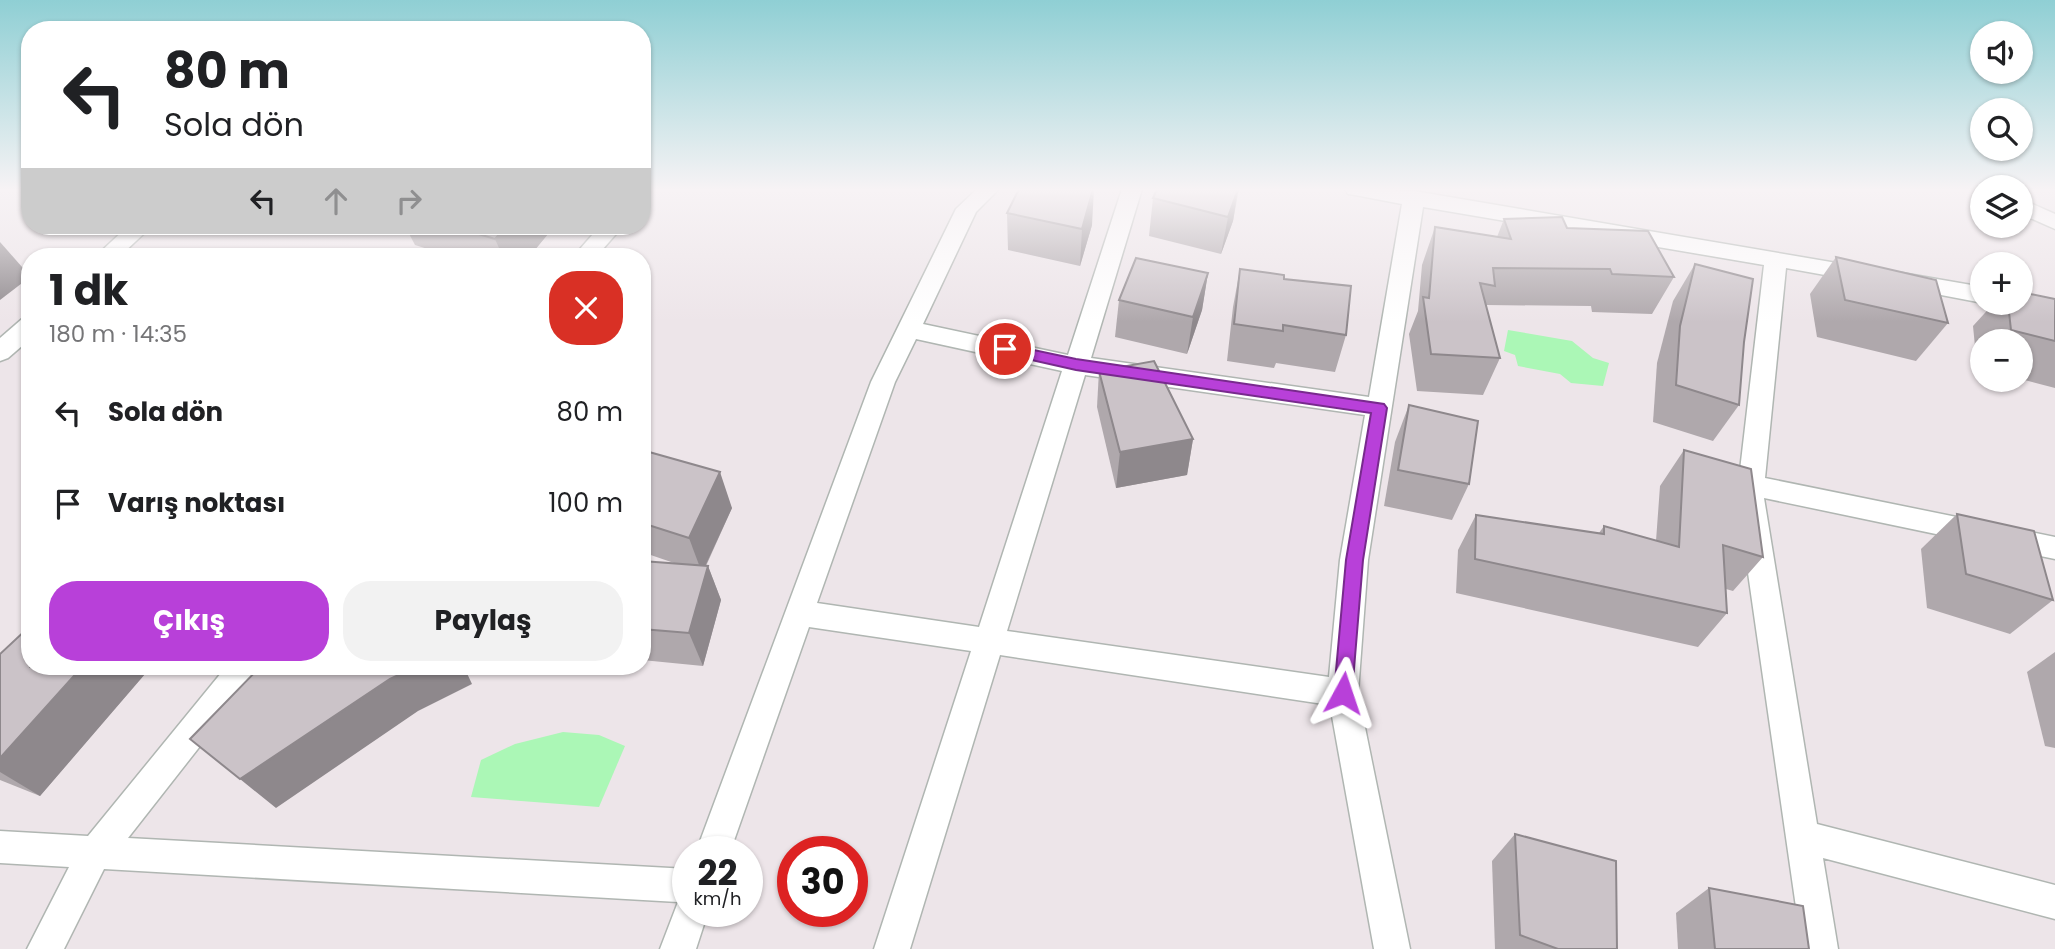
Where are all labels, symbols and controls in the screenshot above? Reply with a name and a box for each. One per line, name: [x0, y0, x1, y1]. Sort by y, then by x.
map controls: [1970, 21, 2033, 392]
button: sound: [1970, 21, 2033, 84]
text: 80 m: [164, 37, 290, 105]
icon: left: [49, 49, 140, 140]
button: search: [1970, 98, 2033, 161]
text: Sola dön: [164, 102, 304, 147]
button: layers: [1970, 175, 2033, 238]
icon: left: [244, 182, 282, 220]
icon: ahead: [317, 182, 355, 220]
icon: right: [390, 182, 428, 220]
button: +: [1970, 252, 2033, 315]
text: 1 dk: [49, 261, 128, 320]
button: close: [549, 271, 623, 345]
text: 180 m · 14:35: [49, 318, 187, 350]
pin: [975, 319, 1035, 379]
button: −: [1970, 329, 2033, 392]
icon: arrive: [986, 330, 1024, 368]
icon: left: [49, 394, 87, 432]
text: Sola dön: [108, 394, 223, 430]
text: 80 m: [557, 394, 623, 430]
icon: arrive: [49, 485, 87, 523]
text: Varış noktası: [108, 485, 285, 521]
text: 100 m: [548, 485, 623, 521]
button: Çıkış: [49, 581, 329, 661]
button: Paylaş: [343, 581, 623, 661]
position arrow: [1306, 656, 1380, 730]
speed limit sign: 30: [777, 836, 868, 927]
text: 22: [698, 848, 737, 897]
text: km/h: [694, 886, 741, 911]

